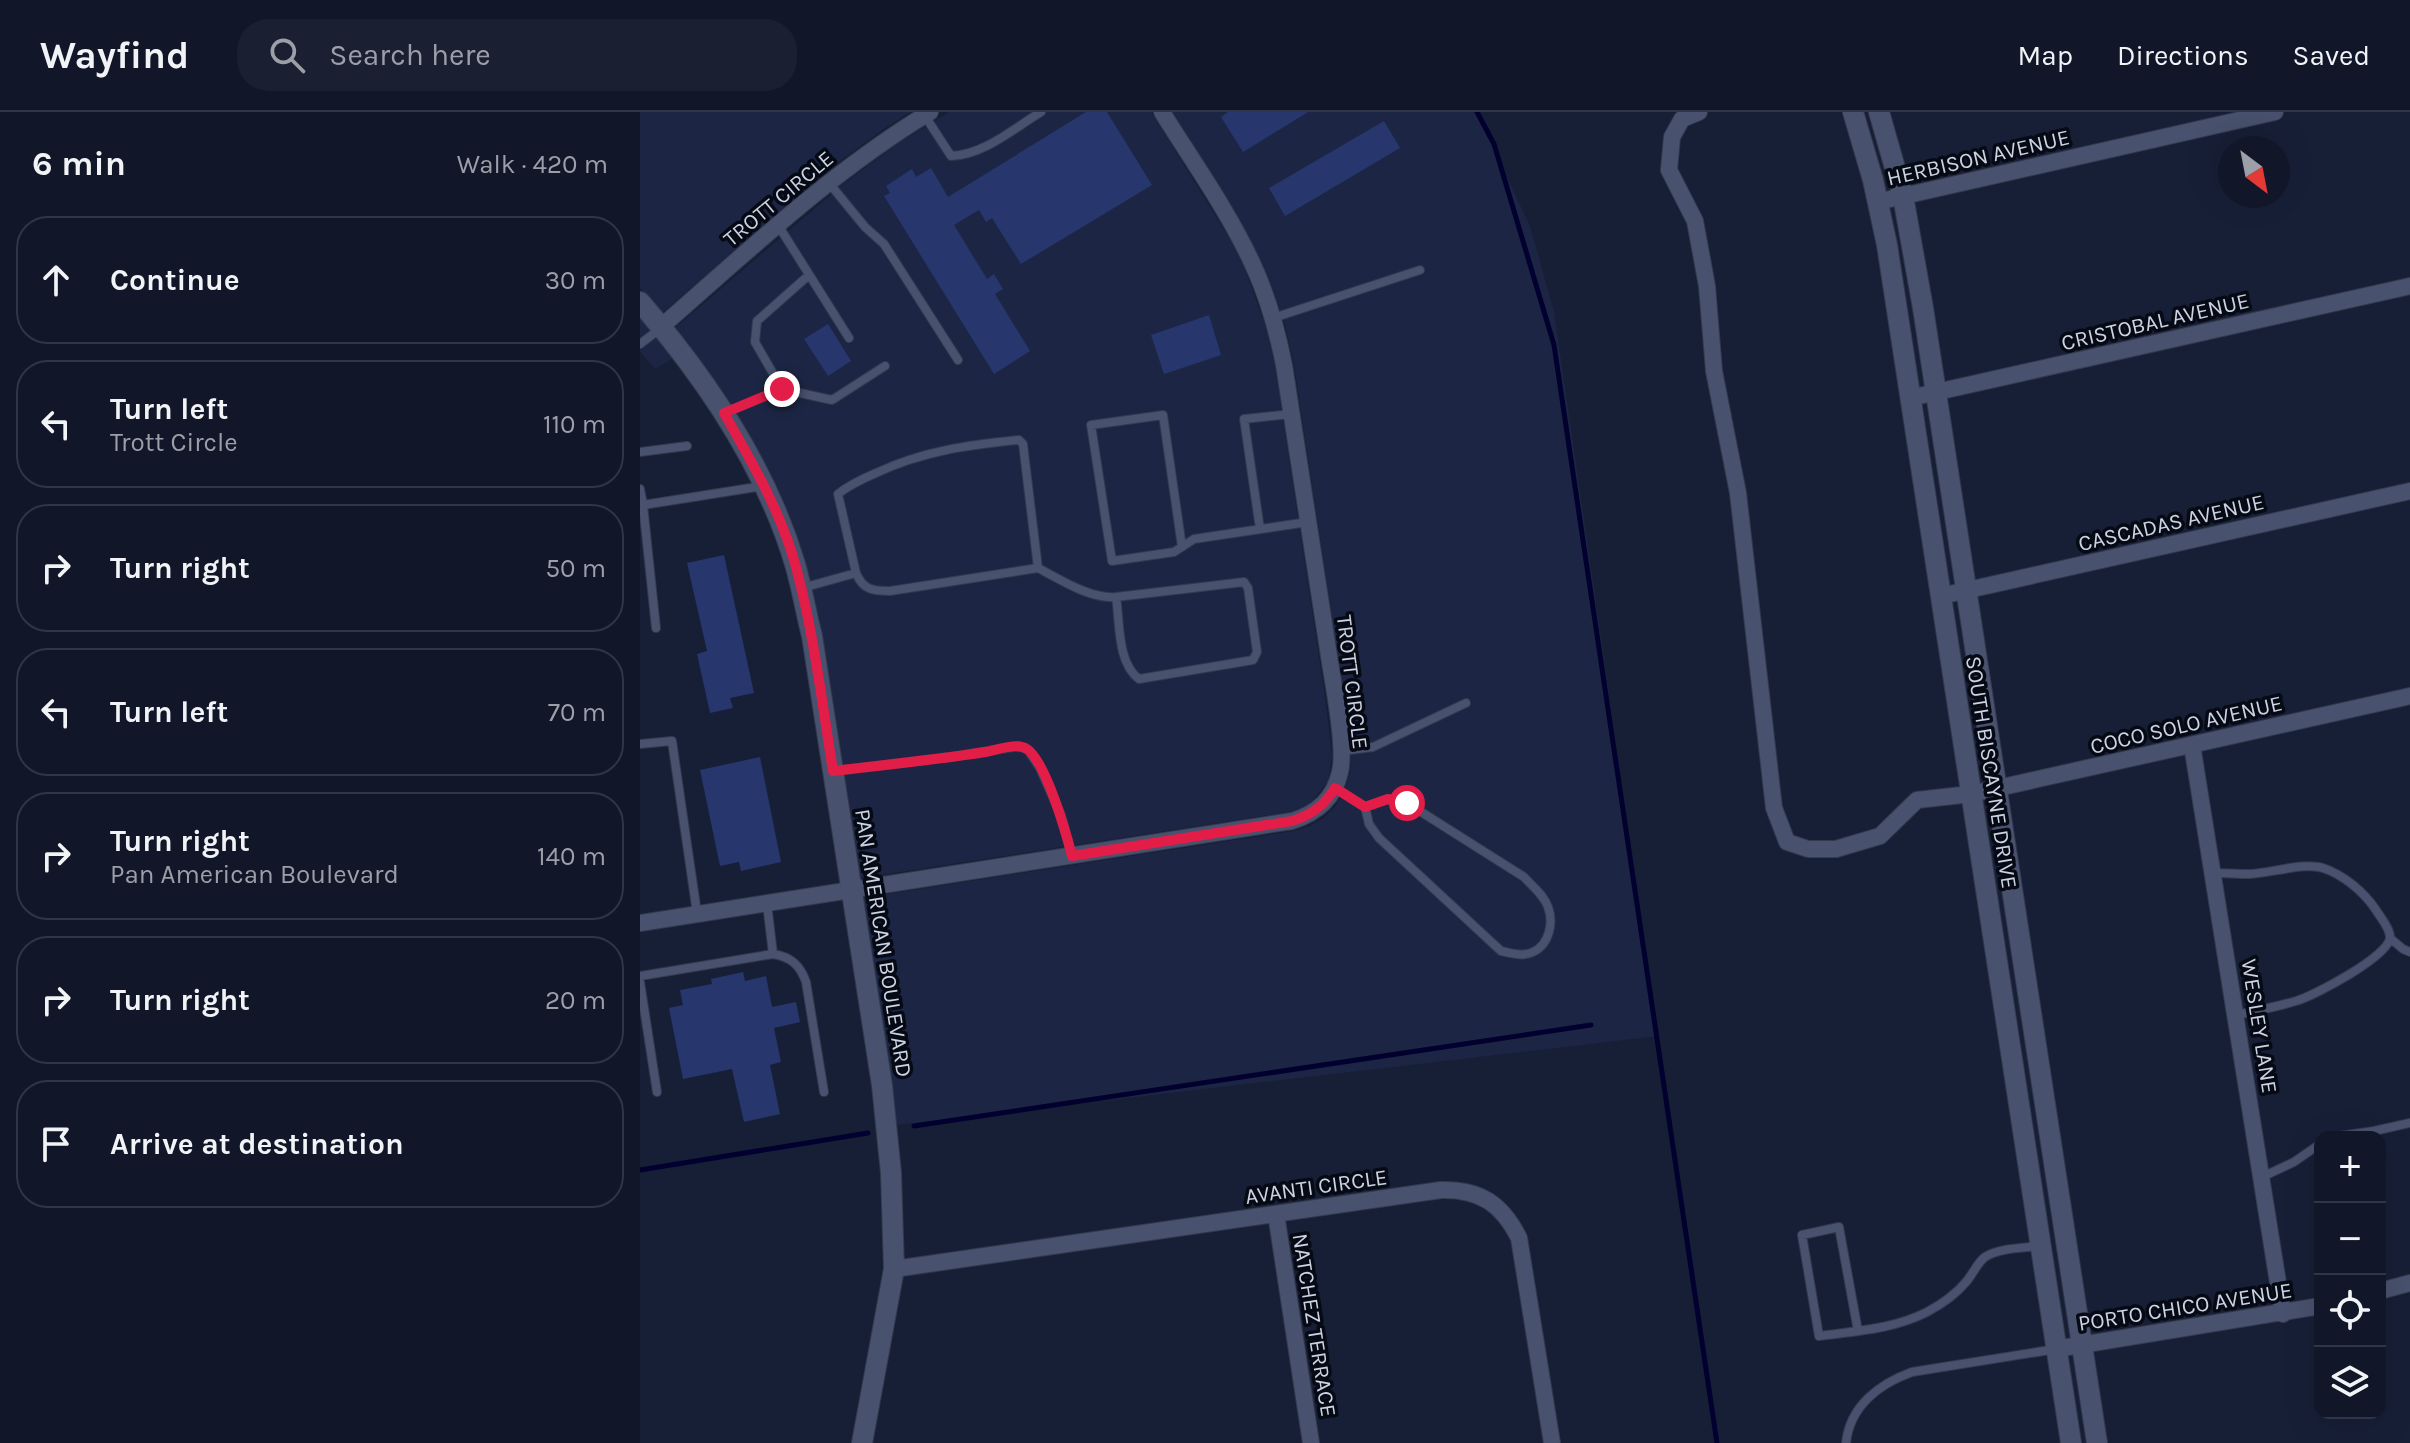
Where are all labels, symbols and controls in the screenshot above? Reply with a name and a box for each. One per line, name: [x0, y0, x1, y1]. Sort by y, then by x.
search box: [237, 19, 797, 91]
text: Wayfind: [40, 33, 189, 78]
icon: search: [265, 33, 309, 77]
text: Search here: [329, 37, 491, 73]
text: Map: [2018, 39, 2073, 72]
text: Directions: [2117, 39, 2249, 72]
text: Saved: [2293, 39, 2370, 72]
street label: HERBISON AVENUE: [1884, 124, 2072, 192]
north arrow: [2218, 136, 2290, 208]
text: 6 min: [32, 144, 126, 184]
street label: TROTT CIRCLE: [719, 145, 839, 252]
text: Walk · 420 m: [457, 149, 608, 180]
icon: ahead: [34, 258, 78, 302]
text: Continue: [110, 262, 240, 298]
text: 30 m: [545, 265, 606, 296]
street label: CRISTOBAL AVENUE: [2059, 288, 2252, 356]
route end: [764, 371, 800, 407]
text: Turn left: [110, 391, 228, 427]
icon: left: [34, 402, 78, 446]
text: 110 m: [543, 409, 606, 440]
text: Trott Circle: [110, 427, 238, 458]
street label: CASCADAS AVENUE: [2076, 489, 2267, 557]
icon: right: [34, 546, 78, 590]
text: Turn right: [110, 550, 250, 586]
text: 50 m: [545, 553, 606, 584]
street label: TROTT CIRCLE: [1331, 613, 1373, 751]
street label: SOUTH BISCAYNE DRIVE: [1960, 654, 2022, 890]
icon: left: [34, 690, 78, 734]
street label: COCO SOLO AVENUE: [2088, 690, 2285, 760]
text: Turn left: [110, 694, 228, 730]
text: 70 m: [548, 697, 606, 728]
route start: [1389, 785, 1425, 821]
street label: PAN AMERICAN BOULEVARD: [849, 807, 917, 1079]
text: Turn right: [110, 823, 250, 859]
icon: right: [34, 834, 78, 878]
text: 140 m: [537, 841, 606, 872]
text: Pan American Boulevard: [110, 859, 399, 890]
street label: WESLEY LANE: [2236, 957, 2282, 1095]
icon: right: [34, 978, 78, 1022]
text: Turn right: [110, 982, 250, 1018]
text: 20 m: [545, 985, 606, 1016]
icon: arrive: [34, 1122, 78, 1166]
text: Arrive at destination: [110, 1126, 404, 1162]
map controls: [2314, 1131, 2386, 1419]
button: +: [2314, 1131, 2386, 1203]
street label: AVANTI CIRCLE: [1244, 1164, 1389, 1210]
button: −: [2314, 1203, 2386, 1275]
street label: NATCHEZ TERRACE: [1287, 1232, 1341, 1419]
button: locate: [2314, 1275, 2386, 1347]
street label: PORTO CHICO AVENUE: [2076, 1277, 2294, 1337]
button: layers: [2314, 1347, 2386, 1419]

